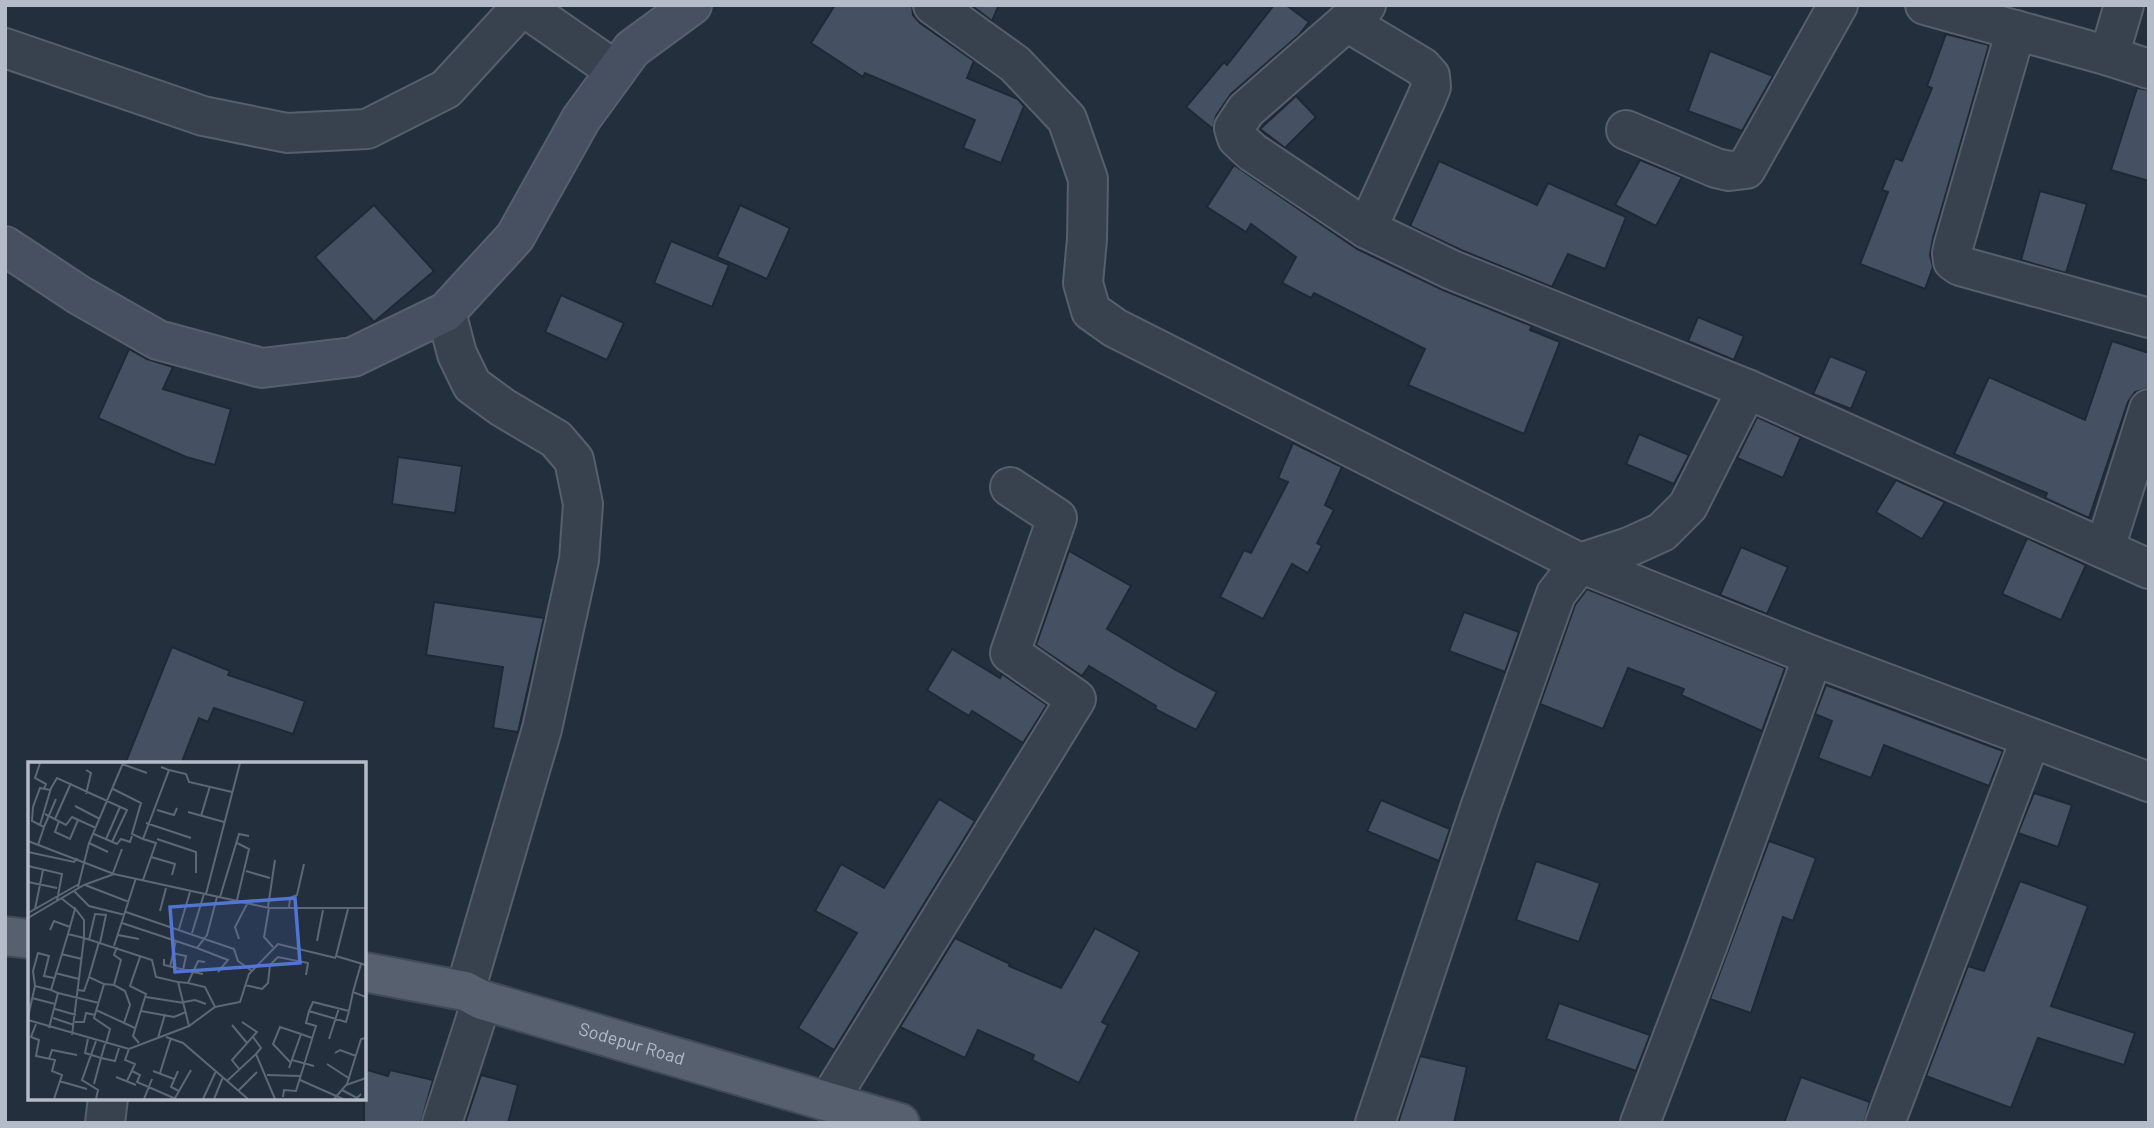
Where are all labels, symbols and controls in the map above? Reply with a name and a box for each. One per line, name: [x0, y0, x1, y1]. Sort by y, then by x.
inset map: [28, 762, 366, 1100]
street label: Sodepur Road: [576, 1017, 687, 1069]

